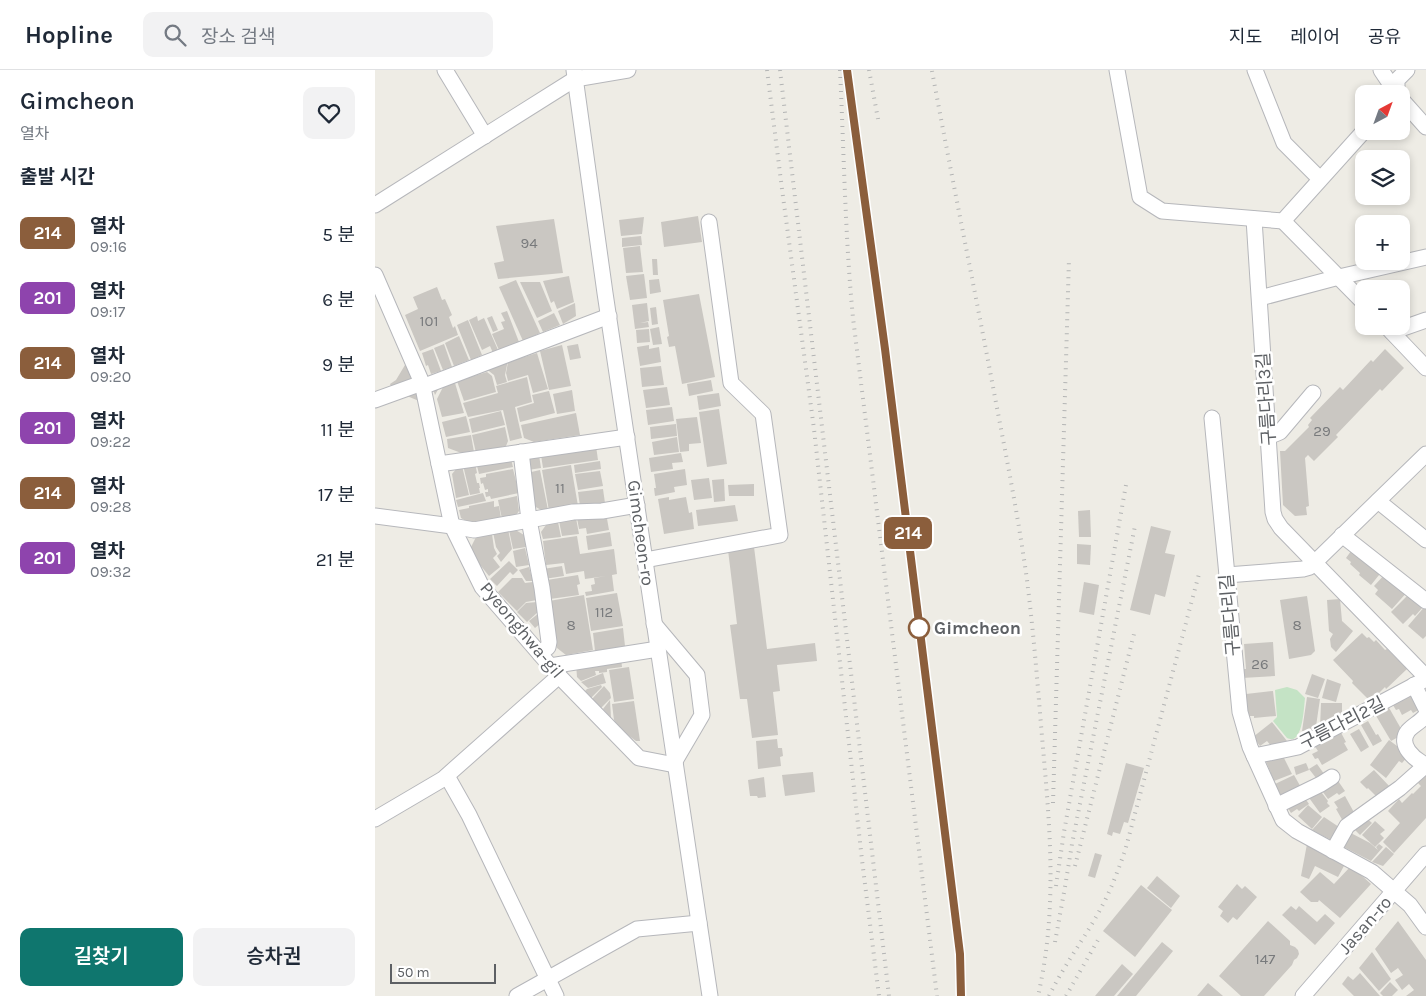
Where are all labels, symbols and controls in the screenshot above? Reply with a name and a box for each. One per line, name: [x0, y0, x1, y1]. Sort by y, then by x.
search box: [143, 12, 493, 57]
text: Hopline: [25, 21, 113, 49]
icon: search: [161, 21, 189, 49]
text: 장소 검색: [201, 26, 275, 48]
text: 지도: [1229, 26, 1262, 48]
text: 레이어: [1290, 26, 1340, 48]
text: 공유: [1368, 26, 1401, 48]
north arrow: [1355, 85, 1410, 140]
map controls: [1355, 85, 1410, 335]
text: Gimcheon: [20, 87, 135, 115]
button: heart: [303, 87, 355, 139]
text: 열차: [20, 124, 49, 143]
button: layers: [1355, 150, 1410, 205]
text: 출발 시간: [20, 166, 95, 188]
text: 열차: [90, 215, 125, 237]
button: +: [1355, 215, 1410, 270]
text: 214: [33, 222, 62, 244]
text: 5 분: [322, 224, 355, 246]
house number: 94: [520, 234, 538, 252]
text: 09:16: [90, 237, 127, 256]
text: 열차: [90, 280, 125, 302]
button: −: [1355, 280, 1410, 335]
text: 201: [33, 287, 62, 309]
text: 6 분: [322, 289, 355, 311]
text: 09:17: [90, 302, 125, 321]
house number: 101: [420, 312, 438, 330]
text: 열차: [90, 345, 125, 367]
text: 214: [33, 352, 62, 374]
street label: 구름다리3길: [1252, 352, 1280, 446]
text: 9 분: [322, 354, 355, 376]
text: 09:20: [90, 367, 131, 386]
text: 열차: [90, 410, 125, 432]
text: 201: [33, 417, 62, 439]
text: 11 분: [320, 419, 355, 441]
house number: 29: [1313, 422, 1331, 440]
text: 09:22: [90, 432, 131, 451]
text: 열차: [90, 475, 125, 497]
house number: 11: [555, 479, 565, 497]
street label: Gimcheon-ro: [623, 479, 659, 587]
text: 214: [33, 482, 62, 504]
text: 17 분: [318, 484, 355, 506]
text: 09:28: [90, 497, 132, 516]
line badge: 214: [879, 517, 937, 549]
text: 214: [894, 522, 922, 544]
text: 열차: [90, 540, 125, 562]
text: 201: [33, 547, 62, 569]
text: 21 분: [316, 549, 355, 571]
text: 09:32: [90, 562, 131, 581]
street label: 구름다리길: [1215, 573, 1245, 657]
street label: Pyeonghwa-gil: [475, 577, 569, 683]
house number: 112: [595, 603, 613, 621]
house number: 8: [566, 616, 576, 634]
house number: 8: [1292, 616, 1302, 634]
marker: Gimcheon: [908, 617, 930, 639]
place label: Gimcheon: [934, 617, 1021, 639]
house number: 26: [1251, 655, 1269, 673]
street label: 구름다리2길: [1295, 692, 1389, 754]
street label: Jasan-ro: [1334, 891, 1396, 959]
button: 길찾기: [20, 928, 183, 986]
button: 승차권: [193, 928, 355, 986]
house number: 147: [1255, 950, 1275, 968]
scale bar: [390, 961, 496, 984]
text: 50 m: [397, 964, 430, 981]

